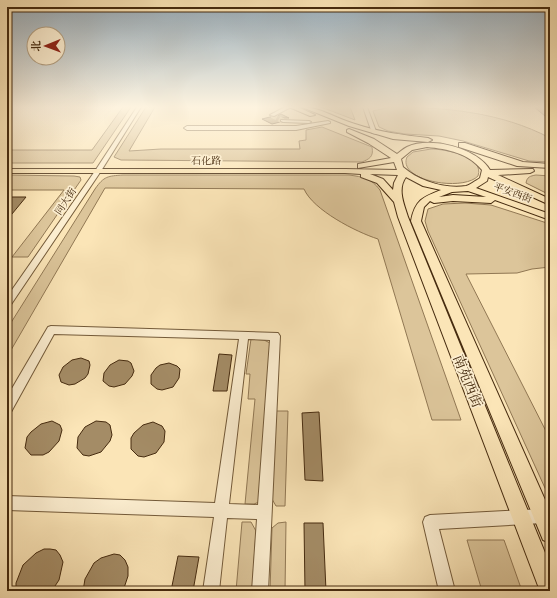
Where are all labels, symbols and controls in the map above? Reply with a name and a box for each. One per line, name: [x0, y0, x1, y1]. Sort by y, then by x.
north arrow: [26, 26, 66, 66]
text: 北: [30, 41, 45, 52]
street label: 石化路: [191, 154, 221, 168]
street label: 平安西街: [491, 180, 534, 206]
street label: 同大街: [52, 185, 80, 218]
street label: 南苑西街: [447, 352, 486, 411]

